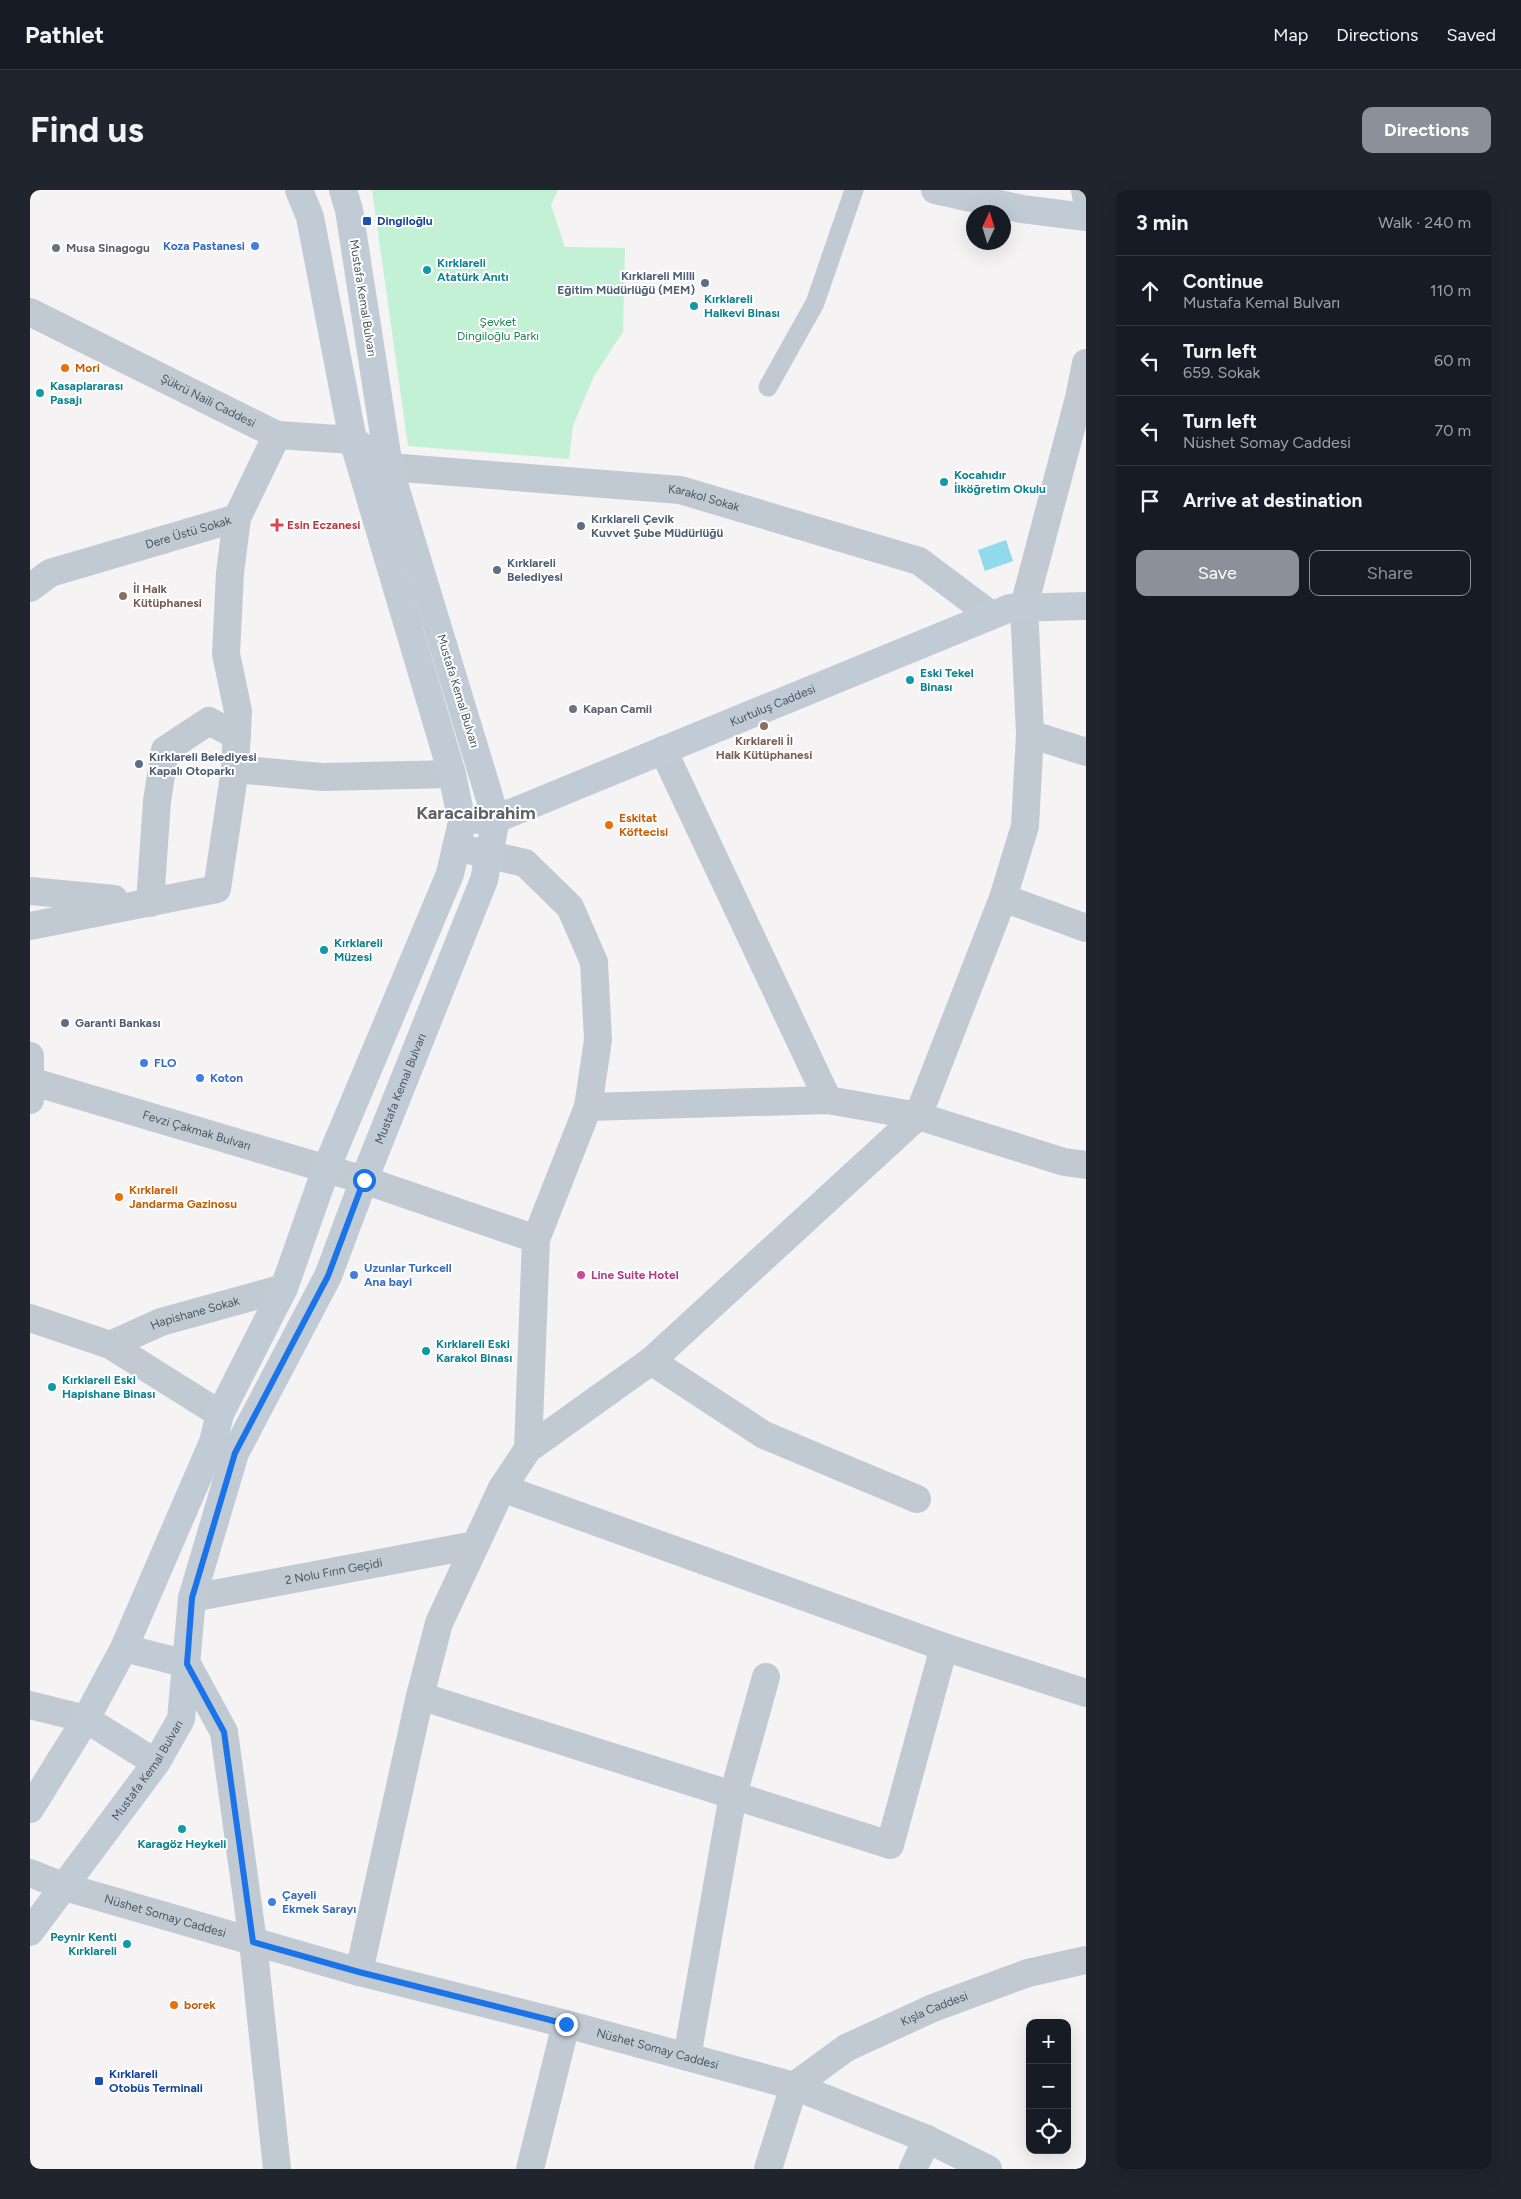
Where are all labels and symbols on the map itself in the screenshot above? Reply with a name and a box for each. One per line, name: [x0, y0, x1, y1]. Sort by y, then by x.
north arrow: [966, 205, 1011, 250]
place label: Dingiloğlu: [377, 214, 433, 228]
marker: Dingiloğlu: [361, 215, 373, 227]
place label: Koza Pastanesi: [163, 239, 245, 253]
street label: Mustafa Kemal Bulvarı: [347, 239, 379, 357]
marker: Koza Pastanesi: [249, 240, 261, 252]
place label: Musa Sinagogu: [66, 241, 150, 255]
marker: Musa Sinagogu: [50, 242, 62, 254]
place label: Kırklareli Atatürk Anıtı: [437, 256, 509, 284]
marker: Kırklareli Atatürk Anıtı: [421, 264, 433, 276]
place label: Kırklareli Milli Eğitim Müdürlüğü (MEM): [557, 269, 695, 297]
marker: Kırklareli Milli Eğitim Müdürlüğü (MEM): [699, 277, 711, 289]
place label: Kırklareli Halkevi Binası: [704, 292, 780, 320]
marker: Kırklareli Halkevi Binası: [688, 300, 700, 312]
park label: Şevket Dingiloğlu Parkı: [457, 315, 539, 343]
place label: Mori: [75, 361, 100, 375]
marker: Mori: [59, 362, 71, 374]
street label: Şükrü Naili Caddesi: [158, 371, 258, 430]
place label: Kasaplararası Pasajı: [50, 379, 123, 407]
marker: Kasaplararası Pasajı: [34, 387, 46, 399]
place label: Kocahıdır İlköğretim Okulu: [954, 468, 1046, 496]
marker: Kocahıdır İlköğretim Okulu: [938, 476, 950, 488]
street label: Karakol Sokak: [668, 482, 742, 514]
place label: Kırklareli Çevik Kuvvet Şube Müdürlüğü: [591, 512, 724, 540]
street label: Dere Üstü Sokak: [144, 513, 233, 552]
place label: Esin Eczanesi: [287, 518, 360, 532]
marker: Esin Eczanesi: [271, 519, 283, 531]
marker: Kırklareli Çevik Kuvvet Şube Müdürlüğü: [575, 520, 587, 532]
place label: Kırklareli Belediyesi: [507, 556, 563, 584]
marker: Kırklareli Belediyesi: [491, 564, 503, 576]
place label: İl Halk Kütüphanesi: [133, 582, 202, 610]
marker: İl Halk Kütüphanesi: [117, 590, 129, 602]
street label: Mustafa Kemal Bulvarı: [434, 633, 482, 749]
place label: Eski Tekel Binası: [920, 666, 974, 694]
marker: Eski Tekel Binası: [904, 674, 916, 686]
street label: Kurtuluş Caddesi: [728, 682, 817, 729]
place label: Kapan Camii: [583, 702, 652, 716]
marker: Kapan Camii: [567, 703, 579, 715]
marker: Kırklareli İl Halk Kütüphanesi: [758, 720, 770, 732]
place label: Kırklareli İl Halk Kütüphanesi: [716, 734, 812, 762]
place label: Kırklareli Belediyesi Kapalı Otoparkı: [149, 750, 257, 778]
marker: Kırklareli Belediyesi Kapalı Otoparkı: [133, 758, 145, 770]
district label: Karacaibrahim: [416, 802, 536, 824]
place label: Eskitat Köftecisi: [619, 811, 668, 839]
marker: Eskitat Köftecisi: [603, 819, 615, 831]
place label: Kırklareli Müzesi: [334, 936, 383, 964]
marker: Kırklareli Müzesi: [318, 944, 330, 956]
place label: Garanti Bankası: [75, 1016, 161, 1030]
marker: Garanti Bankası: [59, 1017, 71, 1029]
street label: Mustafa Kemal Bulvarı: [372, 1031, 429, 1146]
place label: FLO: [154, 1056, 177, 1070]
marker: FLO: [138, 1057, 150, 1069]
place label: Koton: [210, 1071, 243, 1085]
marker: Koton: [194, 1072, 206, 1084]
street label: Fevzi Çakmak Bulvarı: [141, 1108, 253, 1153]
route start: [353, 1169, 376, 1192]
place label: Kırklareli Jandarma Gazinosu: [129, 1183, 237, 1211]
marker: Kırklareli Jandarma Gazinosu: [113, 1191, 125, 1203]
place label: Uzunlar Turkcell Ana bayi: [364, 1261, 452, 1289]
place label: Line Suite Hotel: [591, 1268, 679, 1282]
marker: Uzunlar Turkcell Ana bayi: [348, 1269, 360, 1281]
marker: Line Suite Hotel: [575, 1269, 587, 1281]
street label: Hapishane Sokak: [148, 1294, 241, 1333]
place label: Kırklareli Eski Karakol Binası: [436, 1337, 512, 1365]
marker: Kırklareli Eski Karakol Binası: [420, 1345, 432, 1357]
place label: Kırklareli Eski Hapishane Binası: [62, 1373, 155, 1401]
marker: Kırklareli Eski Hapishane Binası: [46, 1381, 58, 1393]
street label: 2 Nolu Fırın Geçidi: [284, 1556, 383, 1587]
street label: Mustafa Kemal Bulvarı: [109, 1718, 186, 1823]
marker: Karagöz Heykeli: [176, 1823, 188, 1835]
place label: Karagöz Heykeli: [138, 1837, 226, 1851]
place label: Çayeli Ekmek Sarayı: [282, 1888, 356, 1916]
street label: Nüshet Somay Caddesi: [103, 1892, 228, 1940]
marker: Çayeli Ekmek Sarayı: [266, 1896, 278, 1908]
place label: Peynir Kenti Kırklareli: [50, 1930, 117, 1958]
marker: Peynir Kenti Kırklareli: [121, 1938, 133, 1950]
street label: Kışla Caddesi: [898, 1989, 970, 2029]
place label: borek: [184, 1998, 216, 2012]
marker: borek: [168, 1999, 180, 2011]
route end: [555, 2013, 578, 2036]
street label: Nüshet Somay Caddesi: [595, 2026, 720, 2072]
place label: Kırklareli Otobüs Terminali: [109, 2067, 203, 2095]
marker: Kırklareli Otobüs Terminali: [93, 2075, 105, 2087]

